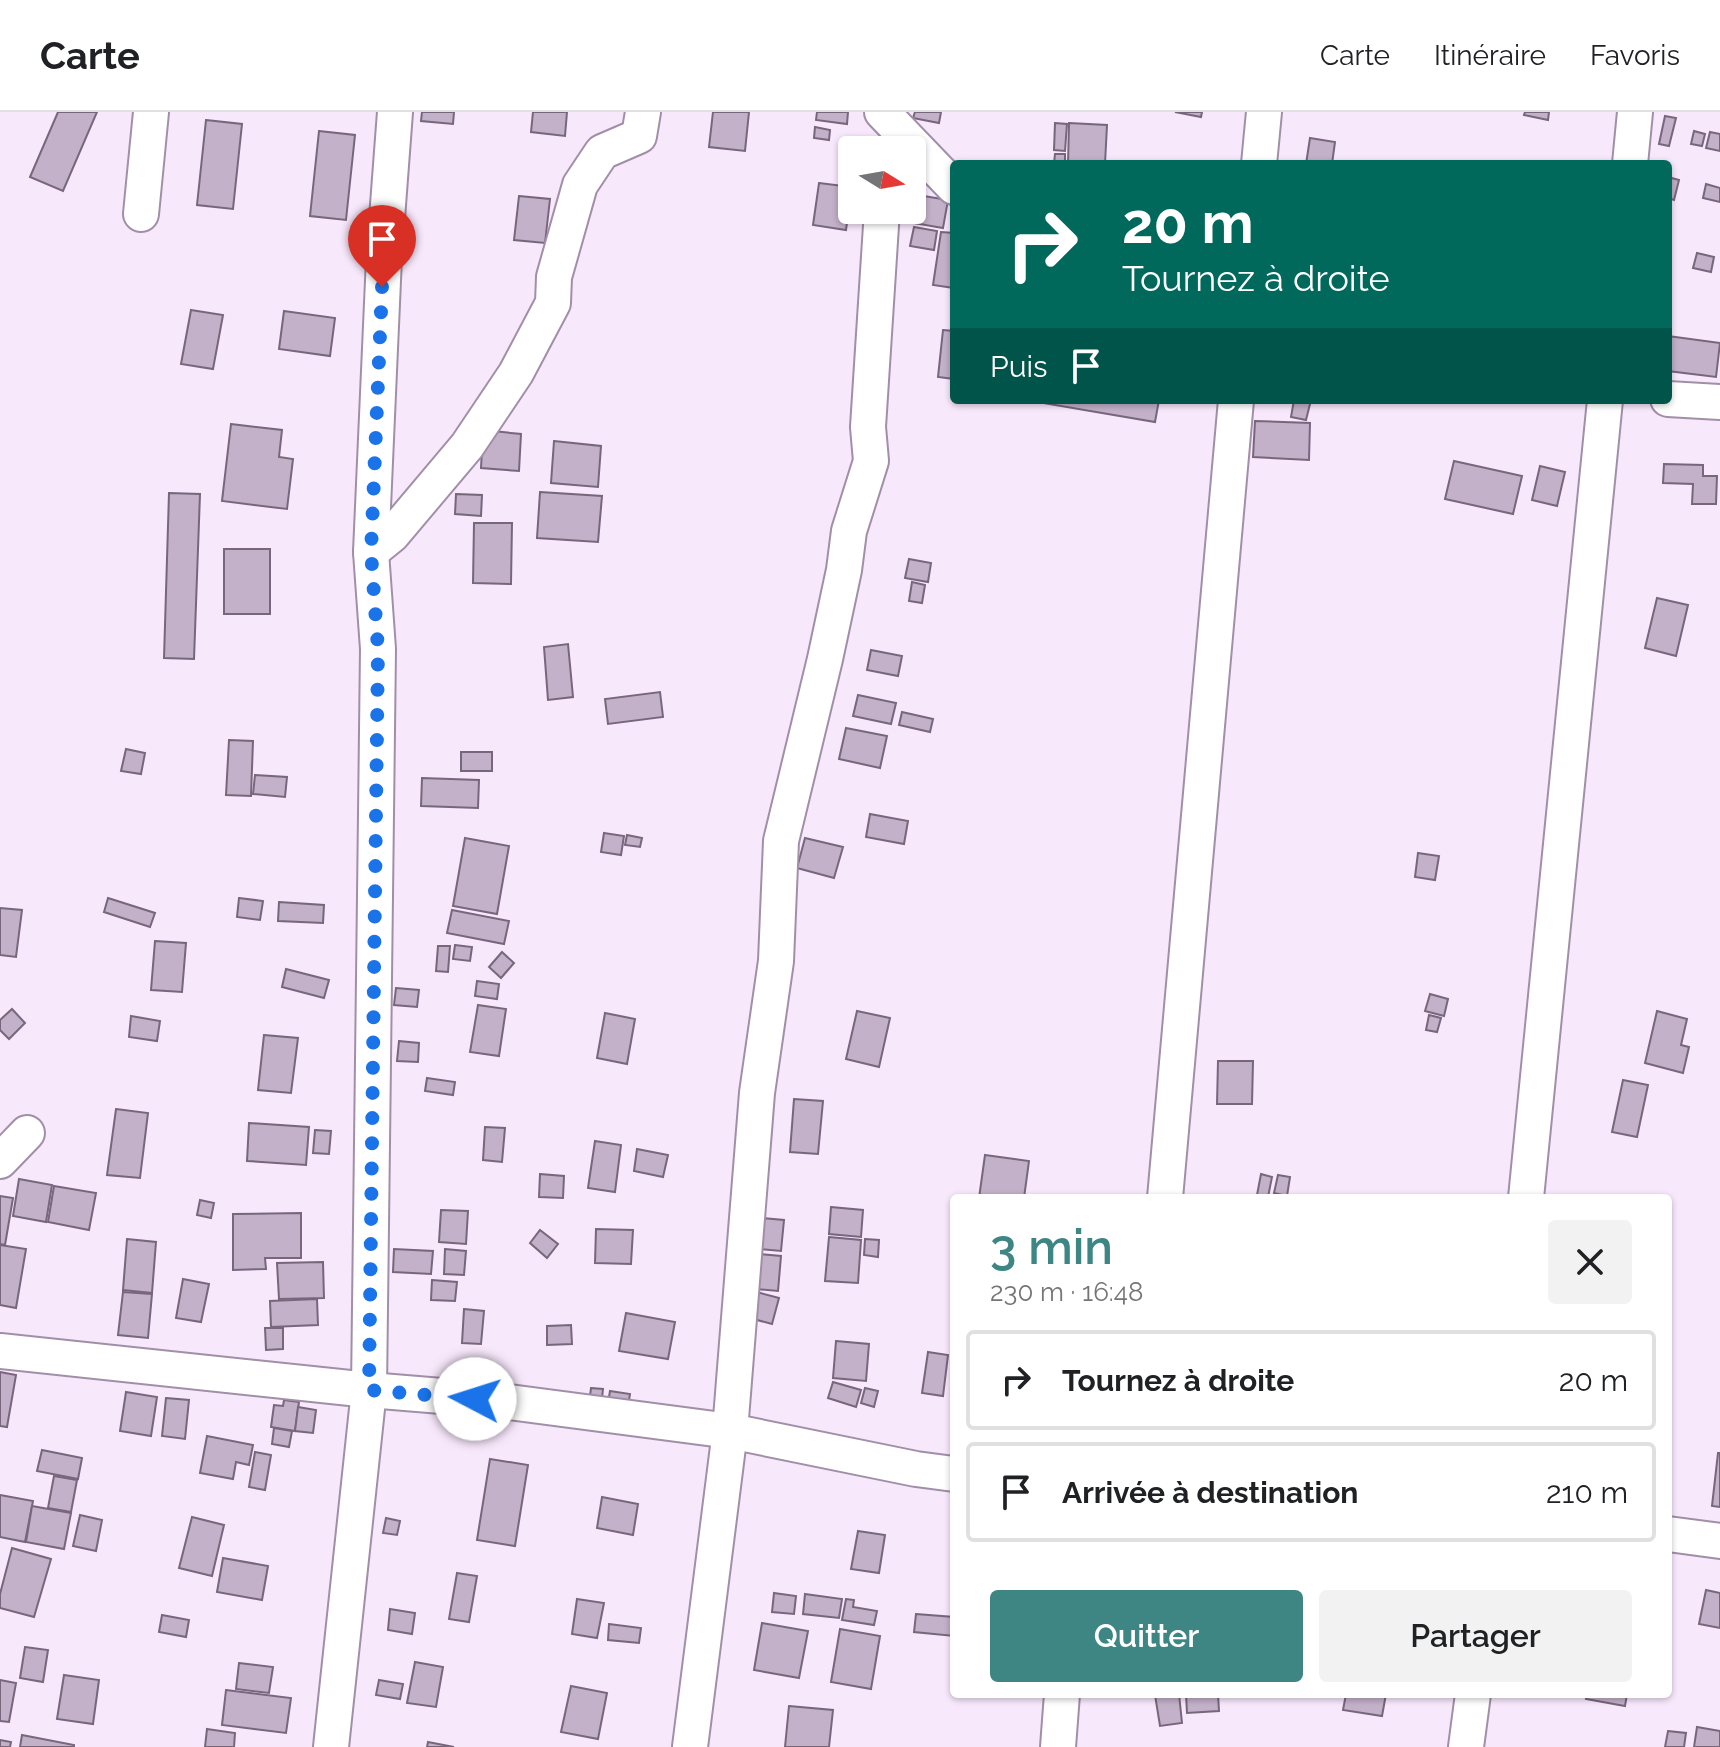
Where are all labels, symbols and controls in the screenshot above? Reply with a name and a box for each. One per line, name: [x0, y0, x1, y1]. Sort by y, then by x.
text: Carte: [40, 33, 140, 78]
text: Carte: [1320, 39, 1390, 72]
text: Itinéraire: [1434, 39, 1546, 72]
text: Favoris: [1590, 39, 1680, 72]
north arrow: [838, 136, 926, 224]
map controls: [838, 136, 926, 224]
text: 20 m: [1122, 190, 1254, 256]
icon: right: [990, 192, 1094, 296]
pin: [348, 205, 416, 287]
icon: arrive: [360, 217, 404, 261]
text: Tournez à droite: [1122, 257, 1390, 299]
icon: arrive: [1064, 344, 1108, 388]
text: Puis: [990, 349, 1048, 384]
text: 3 min: [990, 1219, 1113, 1275]
button: close: [1548, 1220, 1632, 1304]
text: 230 m · 16:48: [990, 1277, 1143, 1307]
position arrow: [433, 1357, 517, 1441]
icon: right: [994, 1358, 1038, 1402]
text: Tournez à droite: [1062, 1363, 1294, 1398]
text: 20 m: [1559, 1363, 1628, 1398]
icon: arrive: [994, 1470, 1038, 1514]
text: Arrivée à destination: [1062, 1475, 1358, 1510]
text: 210 m: [1546, 1475, 1628, 1510]
button: Quitter: [990, 1590, 1303, 1682]
button: Partager: [1319, 1590, 1632, 1682]

